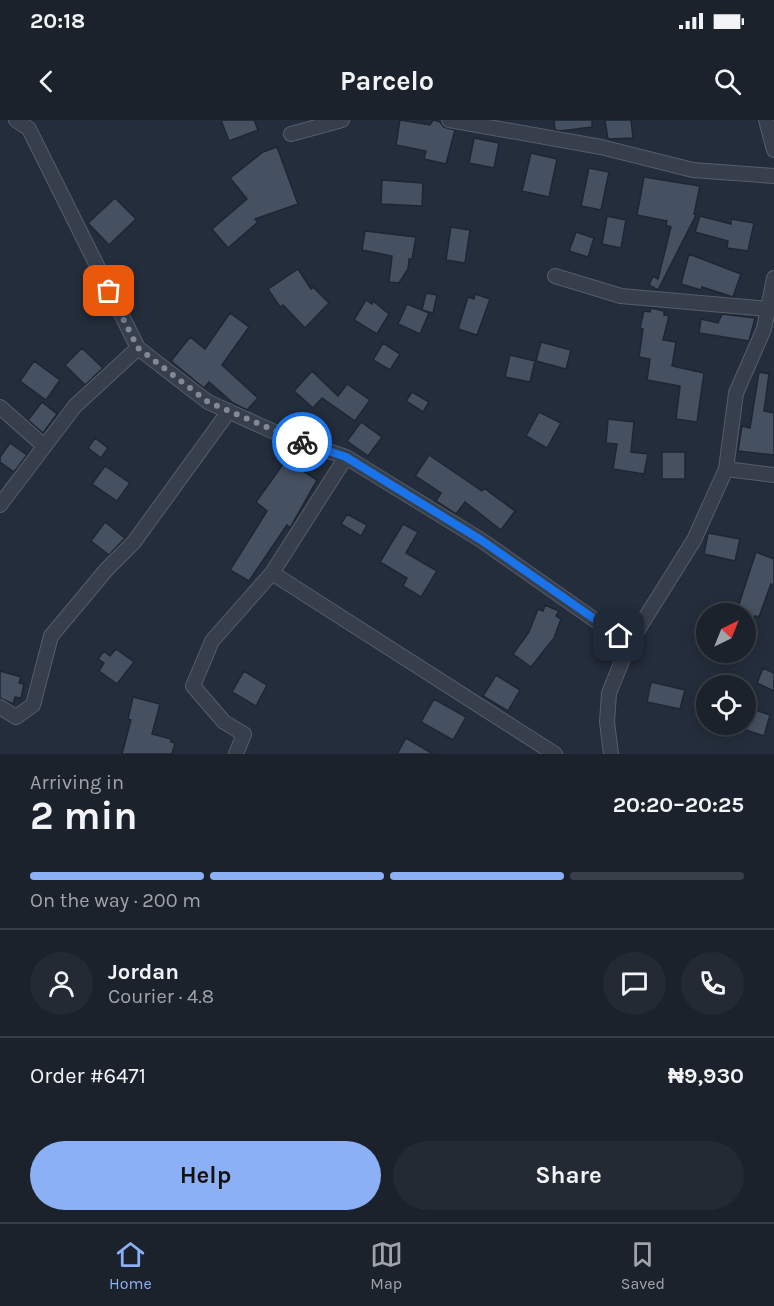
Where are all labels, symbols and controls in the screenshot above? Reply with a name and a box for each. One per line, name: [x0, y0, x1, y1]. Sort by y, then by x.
text: 20:18: [30, 8, 85, 34]
icon: back: [30, 65, 63, 98]
text: Parcelo: [340, 65, 434, 97]
icon: search: [711, 65, 744, 98]
pin: [83, 265, 134, 316]
icon: bag: [92, 274, 125, 307]
courier: [272, 412, 332, 472]
icon: bike: [286, 426, 319, 459]
north arrow: [696, 603, 756, 663]
map controls: [696, 603, 756, 735]
pin: [593, 610, 644, 661]
icon: home: [602, 619, 635, 652]
button: locate: [696, 675, 756, 735]
text: Arriving in: [30, 771, 124, 794]
text: 20:20–20:25: [613, 792, 744, 818]
text: 2 min: [30, 793, 138, 839]
text: On the way · 200 m: [30, 889, 201, 912]
button: person: [30, 952, 93, 1015]
button: chat: [603, 952, 666, 1015]
button: phone: [681, 952, 744, 1015]
text: Jordan: [108, 959, 179, 985]
text: Courier · 4.8: [108, 985, 214, 1008]
text: Order #6471: [30, 1063, 146, 1089]
text: ₦9,930: [668, 1063, 744, 1089]
button: Help: [30, 1141, 381, 1210]
button: Share: [393, 1141, 744, 1210]
tab: Home: [109, 1238, 152, 1293]
tab: Map: [370, 1238, 403, 1293]
tab: Saved: [621, 1238, 665, 1293]

